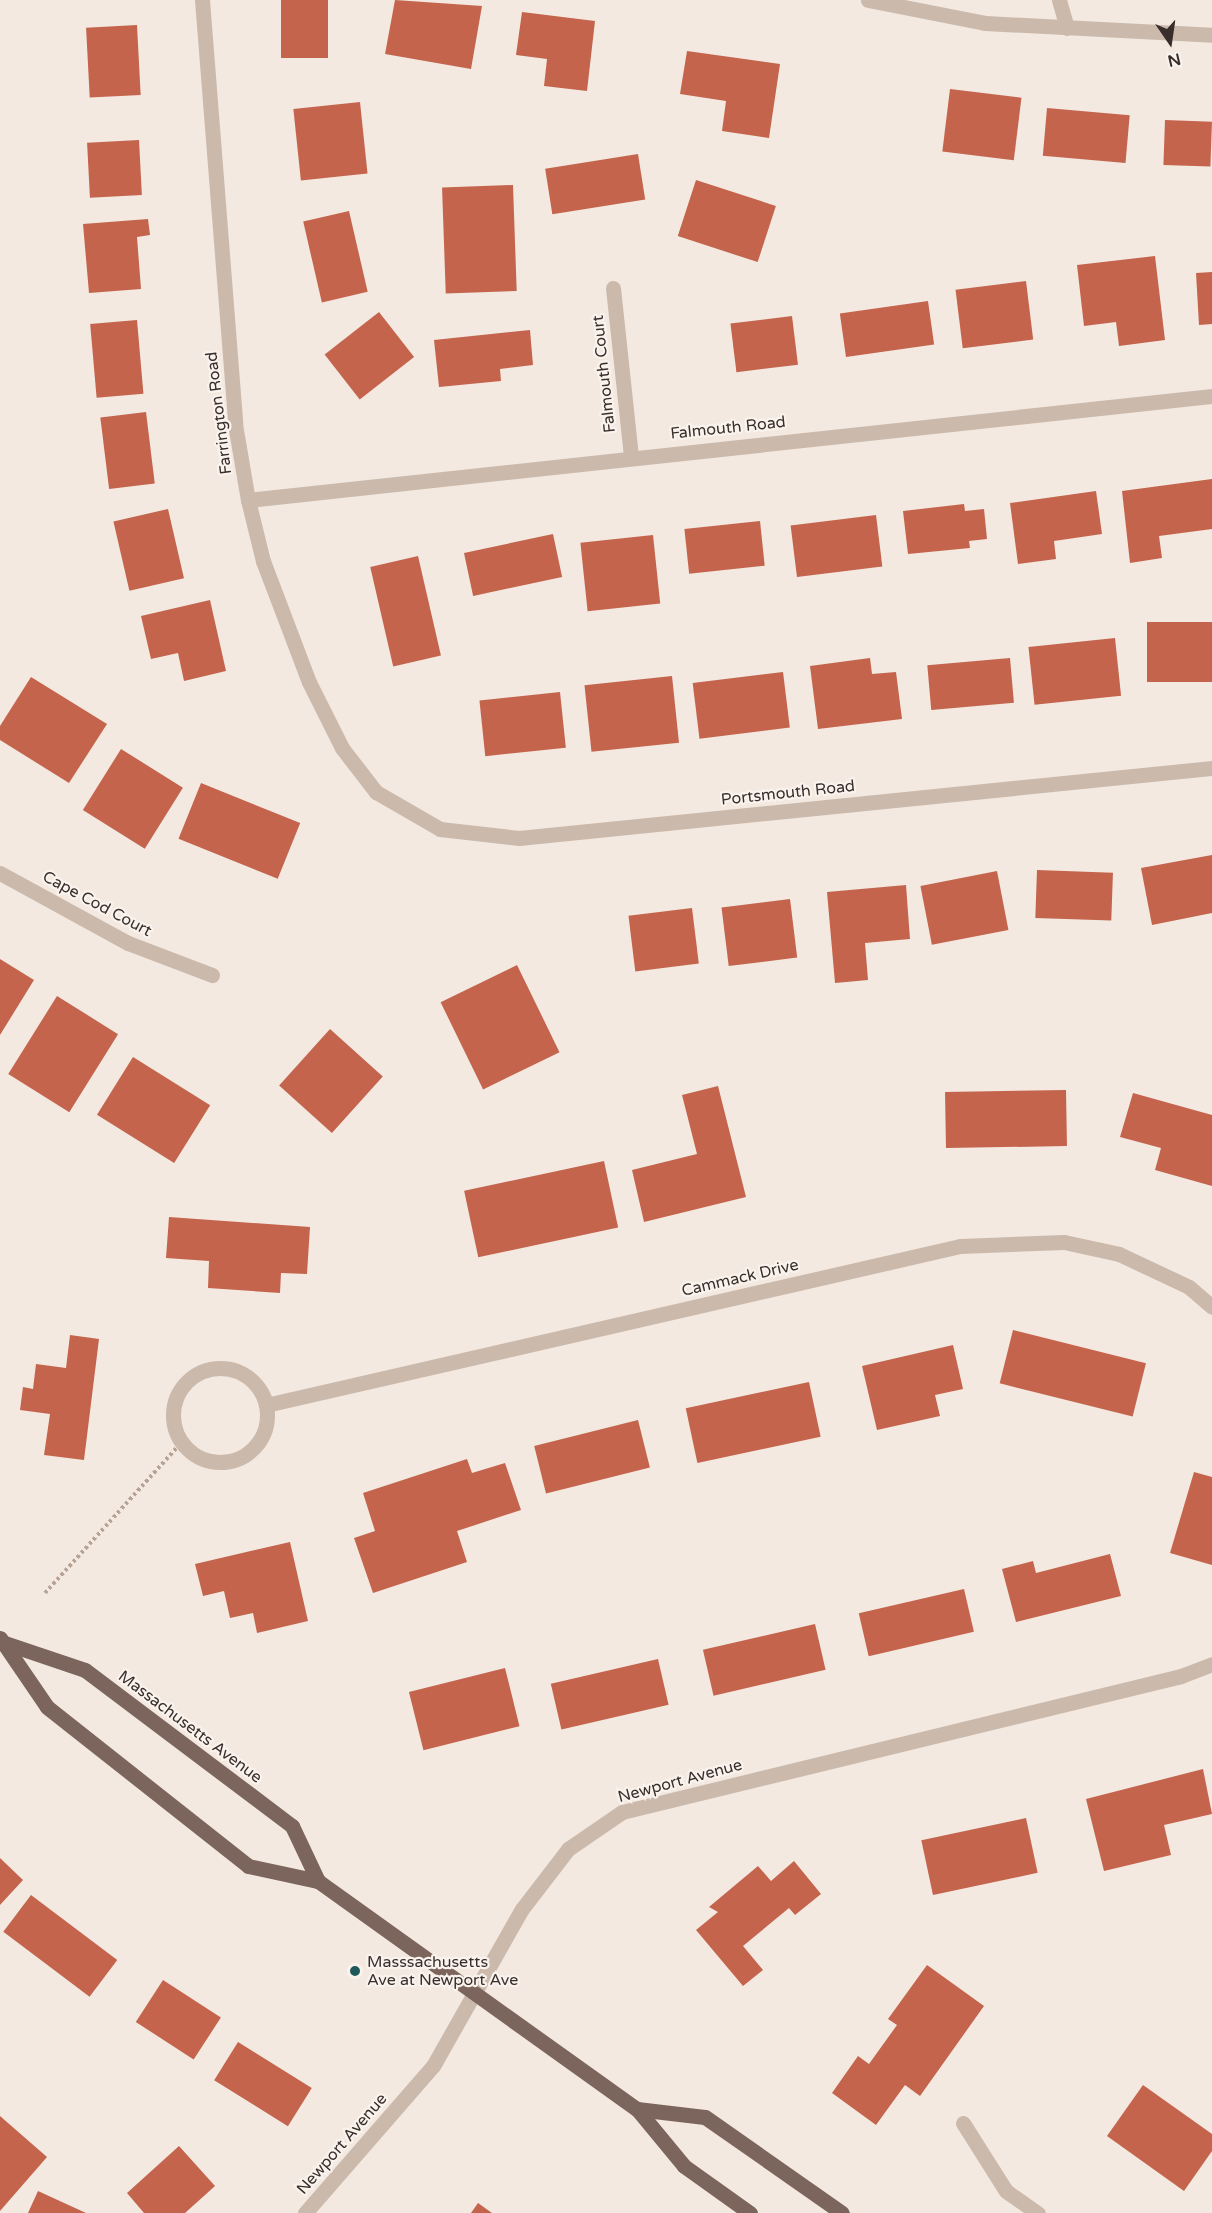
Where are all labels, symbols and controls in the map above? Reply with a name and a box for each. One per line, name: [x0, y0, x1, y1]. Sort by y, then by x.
north arrow: [1140, 12, 1200, 72]
text: N: [1166, 48, 1183, 71]
street label: Falmouth Court: [588, 314, 620, 434]
street label: Farrington Road: [202, 351, 236, 475]
street label: Falmouth Road: [669, 412, 787, 444]
street label: Portsmouth Road: [720, 776, 856, 810]
street label: Cape Cod Court: [39, 867, 155, 941]
street label: Cammack Drive: [680, 1255, 800, 1301]
street label: Massachusetts Avenue: [114, 1667, 266, 1787]
street label: Newport Avenue: [616, 1755, 744, 1807]
place label: Masssachusetts Ave at Newport Ave: [367, 1952, 518, 1990]
marker: Masssachusetts Ave at Newport Ave: [348, 1964, 362, 1978]
street label: Newport Avenue: [293, 2089, 391, 2199]

